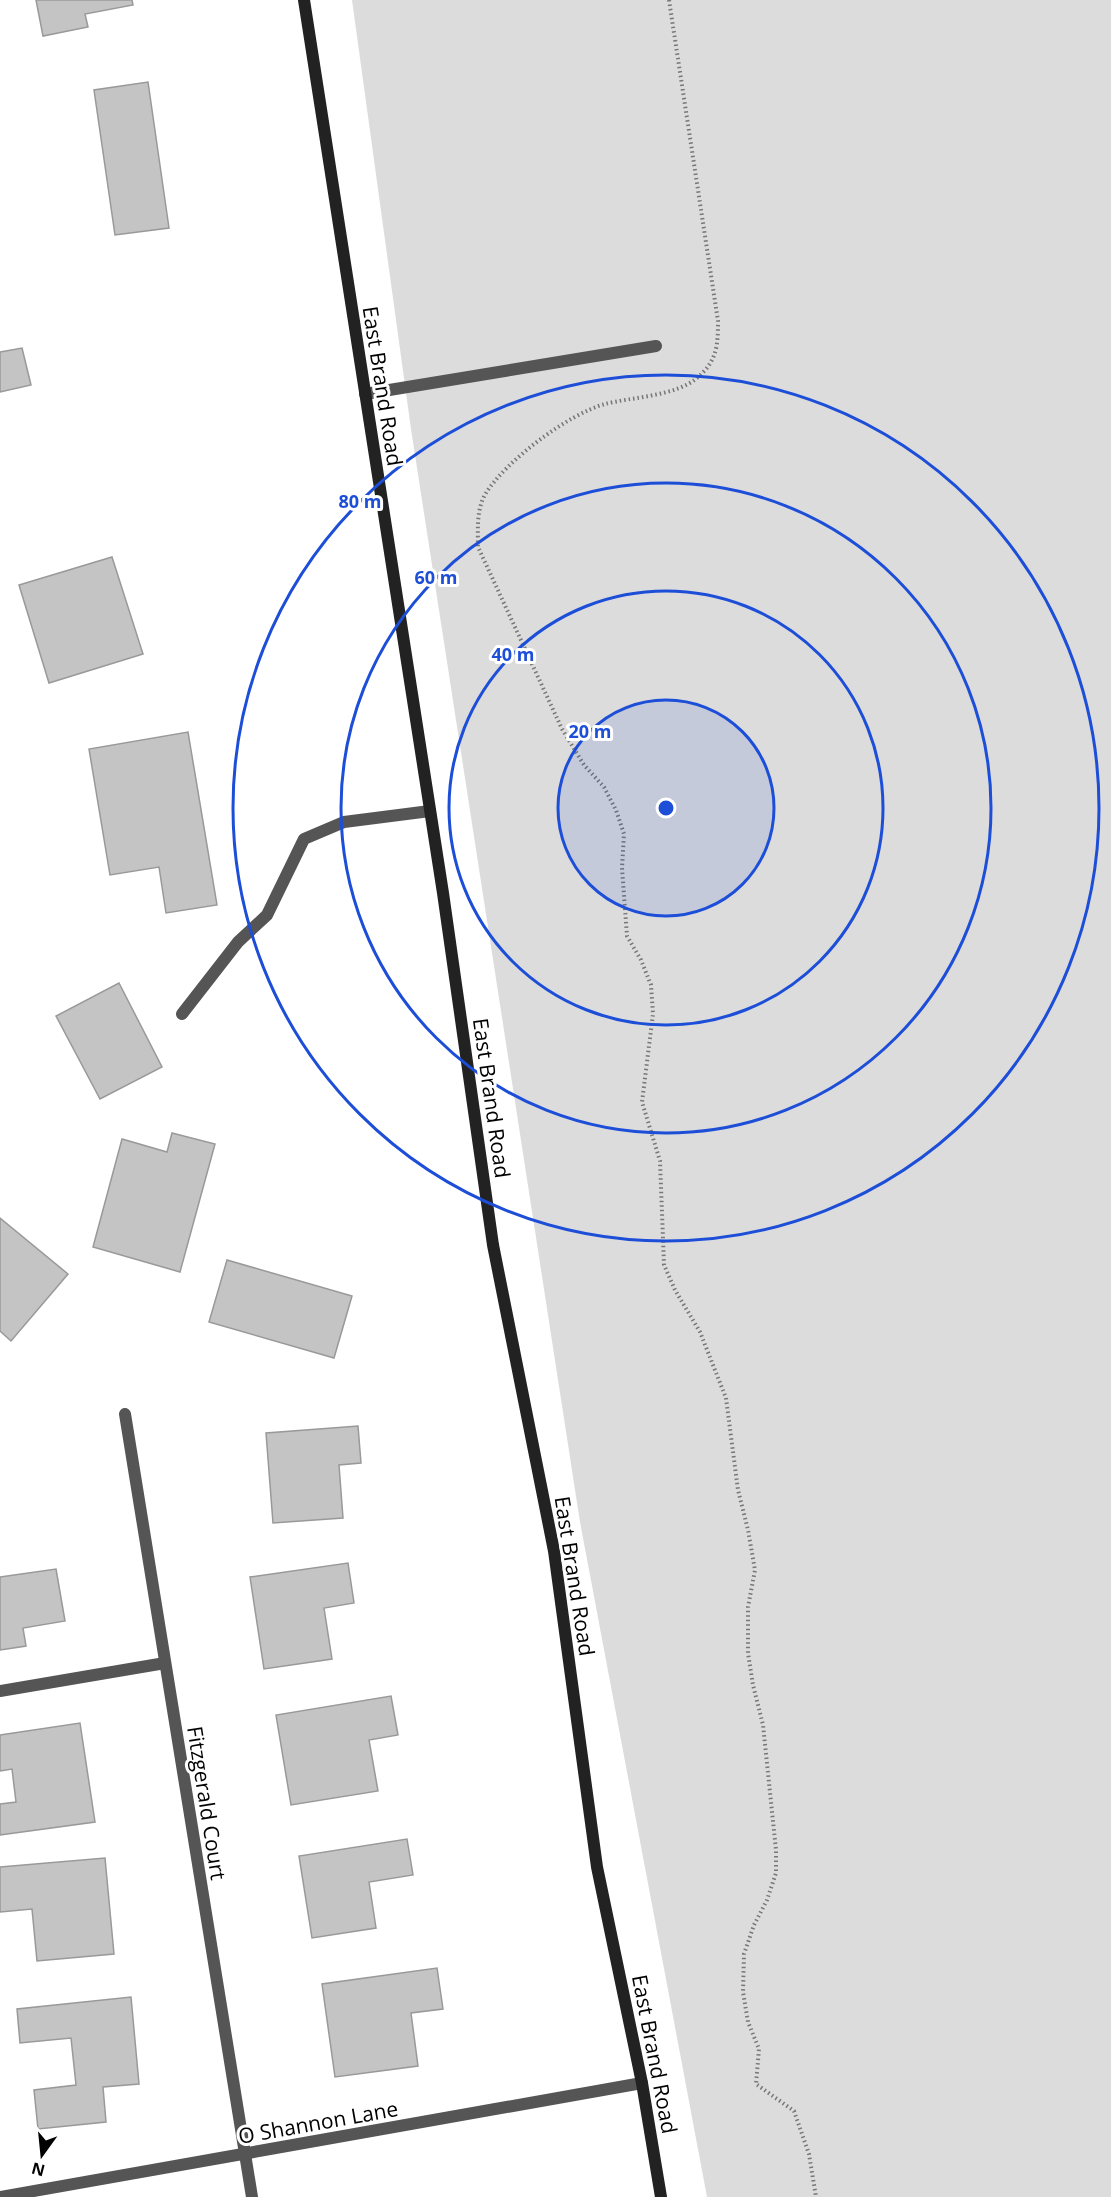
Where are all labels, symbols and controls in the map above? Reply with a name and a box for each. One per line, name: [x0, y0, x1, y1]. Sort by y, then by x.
street label: East Brand Road: [357, 304, 409, 468]
text: 80 m: [339, 489, 381, 513]
text: 60 m: [415, 565, 457, 589]
text: 40 m: [492, 642, 534, 666]
text: 20 m: [569, 719, 611, 743]
centre of rings: [656, 798, 676, 818]
street label: East Brand Road: [467, 1016, 517, 1180]
street label: East Brand Road: [549, 1494, 601, 1658]
street label: Fitzgerald Court: [181, 1724, 233, 1882]
street label: East Brand Road: [626, 1972, 684, 2136]
street label: O Shannon Lane: [236, 2094, 400, 2150]
north arrow: [12, 2125, 72, 2185]
text: N: [29, 2157, 47, 2182]

